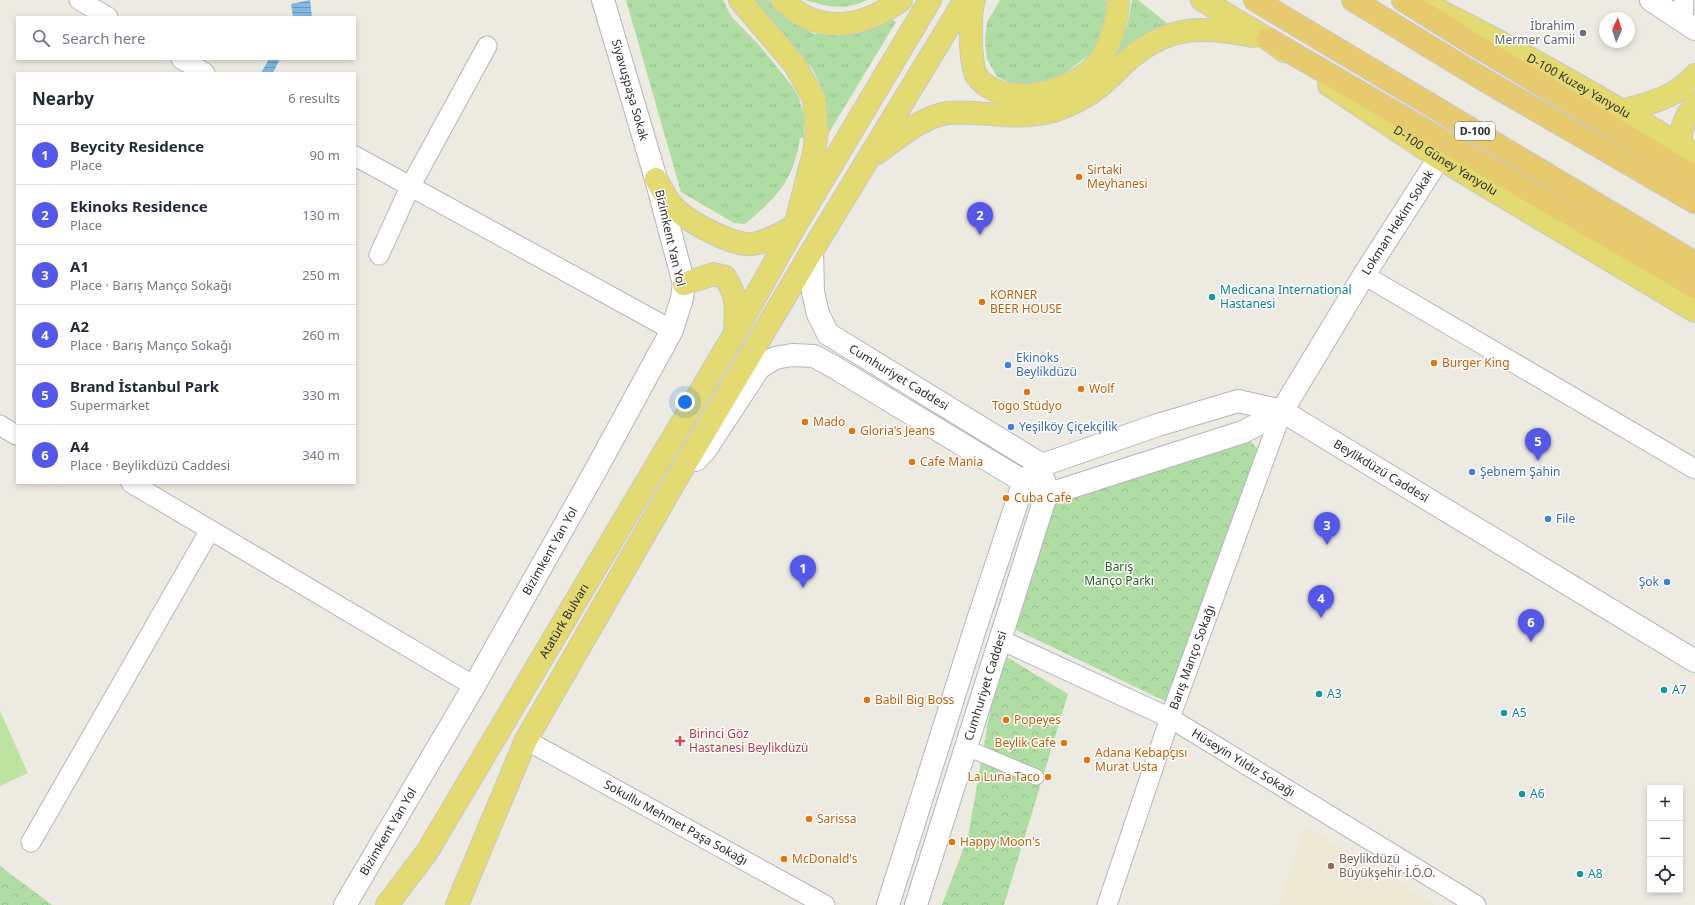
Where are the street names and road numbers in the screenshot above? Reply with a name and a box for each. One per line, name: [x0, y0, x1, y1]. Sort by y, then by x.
street label: Siyavuşpaşa Sokak: [608, 37, 653, 143]
street label: D-100 Kuzey Yanyolu: [1524, 49, 1634, 122]
street label: D-100 Güney Yanyolu: [1390, 121, 1501, 199]
road number: D-100: [1455, 122, 1495, 140]
street label: Lokman Hekim Sokak: [1357, 166, 1437, 278]
street label: Bizimkent Yan Yol: [651, 188, 690, 288]
street label: Cumhuriyet Caddesi: [846, 340, 952, 414]
street label: Beylikdüzü Caddesi: [1331, 435, 1432, 506]
street label: Bizimkent Yan Yol: [518, 504, 581, 598]
street label: Atatürk Bulvarı: [535, 580, 592, 661]
street label: Barış Manço Sokağı: [1165, 602, 1219, 712]
street label: Cumhuriyet Caddesi: [960, 629, 1010, 743]
street label: Hüseyin Yıldız Sokağı: [1189, 724, 1298, 800]
street label: Sokullu Mehmet Paşa Sokağı: [601, 776, 751, 869]
street label: Bizimkent Yan Yol: [355, 785, 420, 878]

